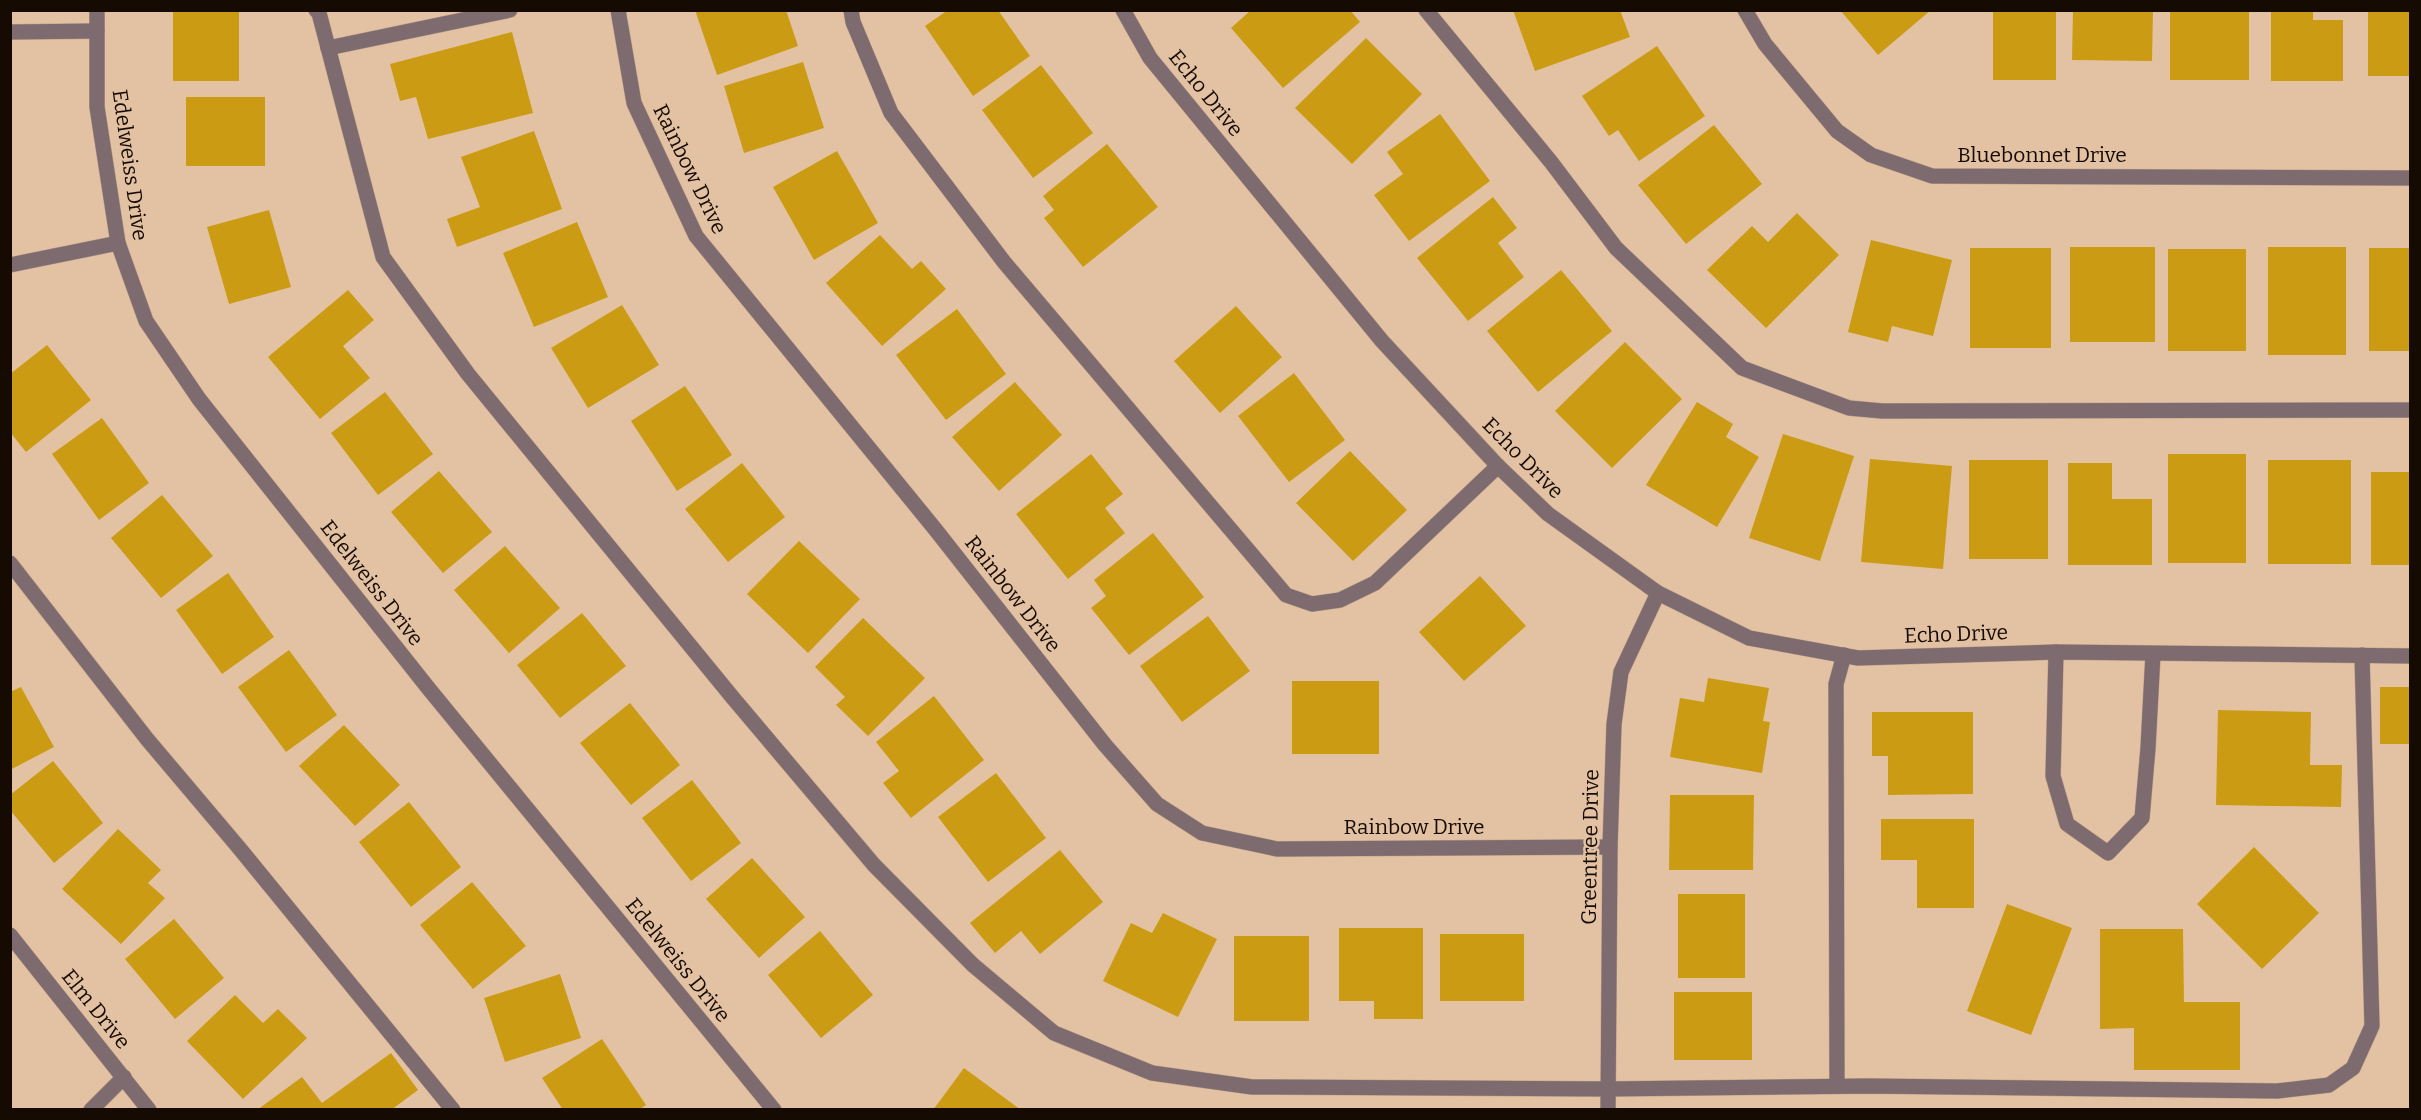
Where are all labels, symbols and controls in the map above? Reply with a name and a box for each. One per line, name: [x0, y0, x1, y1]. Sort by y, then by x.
street label: Echo Drive: [1163, 44, 1249, 142]
street label: Edelweiss Drive: [107, 88, 153, 242]
street label: Rainbow Drive: [647, 100, 733, 238]
street label: Bluebonnet Drive: [1957, 142, 2127, 168]
street label: Echo Drive: [1477, 412, 1569, 504]
street label: Edelweiss Drive: [315, 515, 429, 651]
street label: Rainbow Drive: [959, 530, 1067, 658]
street label: Echo Drive: [1903, 619, 2009, 649]
street label: Greentree Drive: [1576, 769, 1604, 925]
street label: Rainbow Drive: [1343, 814, 1485, 840]
street label: Edelweiss Drive: [620, 893, 736, 1027]
street label: Elm Drive: [56, 964, 136, 1054]

